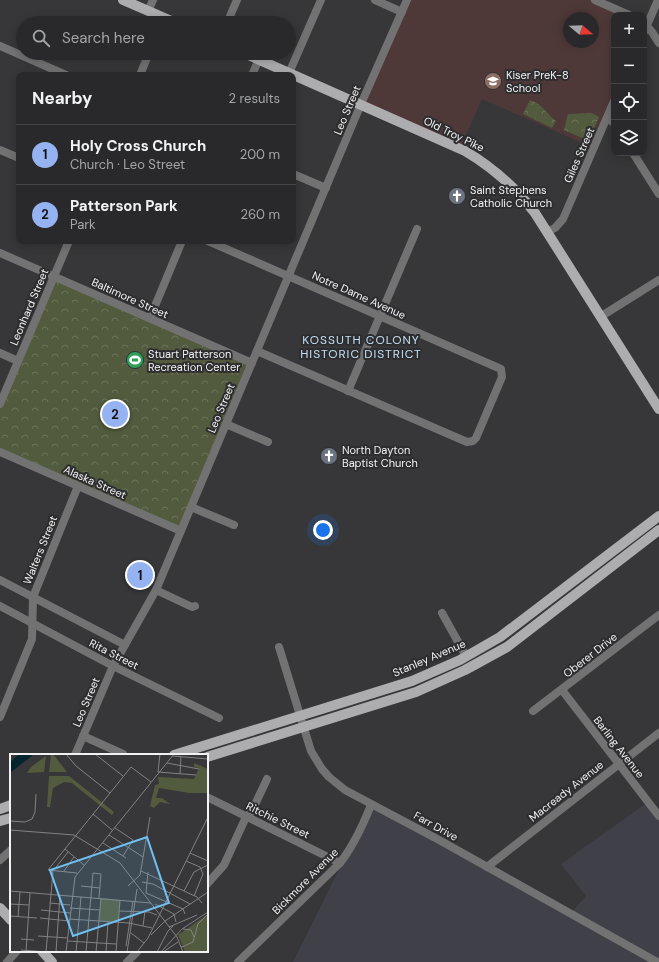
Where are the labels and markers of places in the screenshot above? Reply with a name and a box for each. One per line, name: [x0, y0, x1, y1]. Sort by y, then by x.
place label: Kiser PreK-8 School: [506, 68, 569, 95]
school or university icon: Kiser PreK-8 School: [483, 71, 503, 91]
place label: Saint Stephens Catholic Church: [470, 183, 552, 210]
church icon: Saint Stephens Catholic Church: [447, 186, 467, 206]
place label: Stuart Patterson Recreation Center: [148, 347, 240, 374]
sports icon: Stuart Patterson Recreation Center: [125, 350, 145, 370]
pin: 2: [102, 399, 128, 429]
place label: North Dayton Baptist Church: [342, 443, 418, 470]
church icon: North Dayton Baptist Church: [319, 446, 339, 466]
pin: 1: [127, 560, 153, 590]

